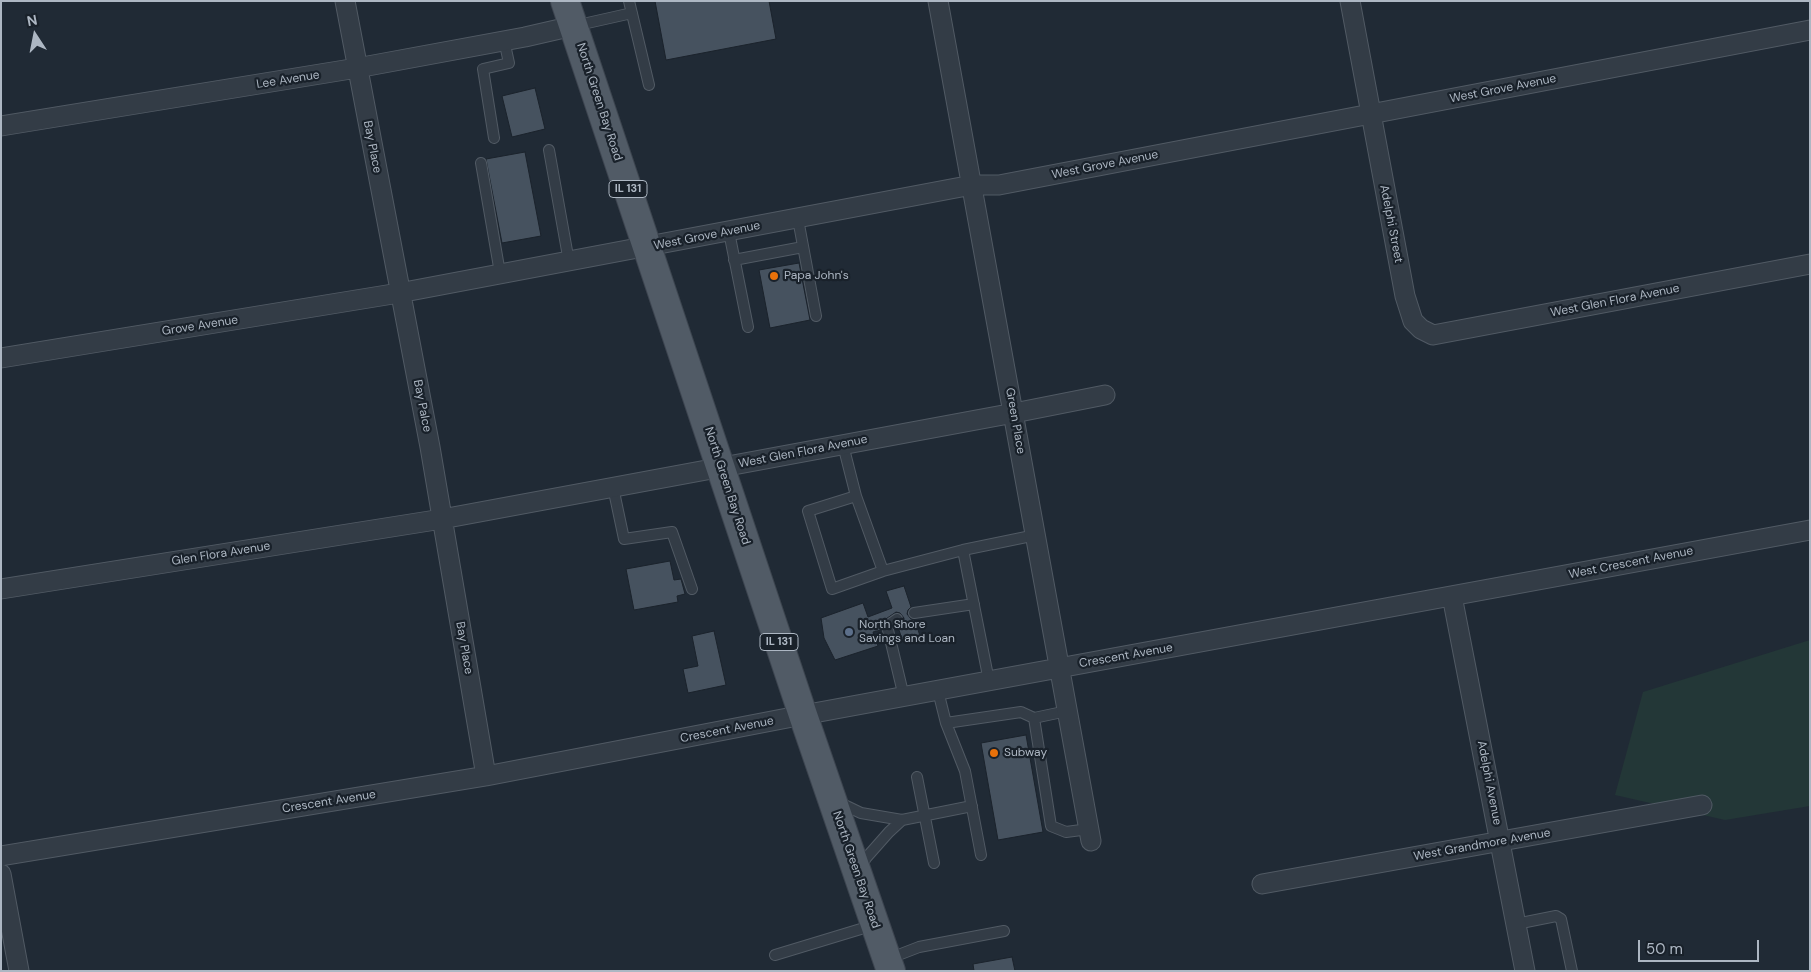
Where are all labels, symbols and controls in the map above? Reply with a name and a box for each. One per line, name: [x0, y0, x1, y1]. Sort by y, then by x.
north arrow: [10, 10, 60, 60]
text: N: [25, 10, 39, 30]
street label: North Green Bay Road: [573, 41, 625, 163]
street label: Lee Avenue: [255, 68, 321, 92]
street label: West Grove Avenue: [1448, 72, 1558, 106]
street label: Bay Place: [360, 119, 384, 175]
street label: West Grove Avenue: [1050, 148, 1160, 182]
road number: IL 131: [609, 180, 647, 198]
street label: Adelphi Street: [1376, 184, 1406, 264]
street label: West Grove Avenue: [652, 219, 762, 253]
place label: Papa John's: [784, 269, 849, 283]
marker: Papa John's: [768, 270, 780, 282]
street label: West Glen Flora Avenue: [1549, 281, 1681, 321]
street label: Grove Avenue: [161, 313, 239, 339]
street label: Bay Palce: [410, 379, 434, 433]
street label: Green Place: [1002, 387, 1028, 455]
street label: North Green Bay Road: [701, 425, 753, 547]
street label: West Glen Flora Avenue: [737, 432, 869, 472]
street label: Glen Flora Avenue: [171, 539, 271, 569]
street label: West Crescent Avenue: [1568, 544, 1694, 582]
place label: North Shore Savings and Loan: [859, 618, 955, 646]
street label: Bay Place: [452, 621, 476, 675]
marker: North Shore Savings and Loan: [843, 626, 855, 638]
road number: IL 131: [760, 634, 798, 650]
street label: Crescent Avenue: [1078, 641, 1174, 671]
street label: Crescent Avenue: [679, 714, 775, 746]
street label: Adelphi Avenue: [1474, 739, 1504, 827]
place label: Subway: [1004, 746, 1047, 760]
marker: Subway: [988, 747, 1000, 759]
street label: Crescent Avenue: [281, 787, 377, 817]
street label: North Green Bay Road: [829, 809, 883, 931]
street label: West Grandmore Avenue: [1412, 826, 1552, 864]
scale bar: [1641, 930, 1762, 962]
text: 50 m: [1646, 939, 1683, 959]

